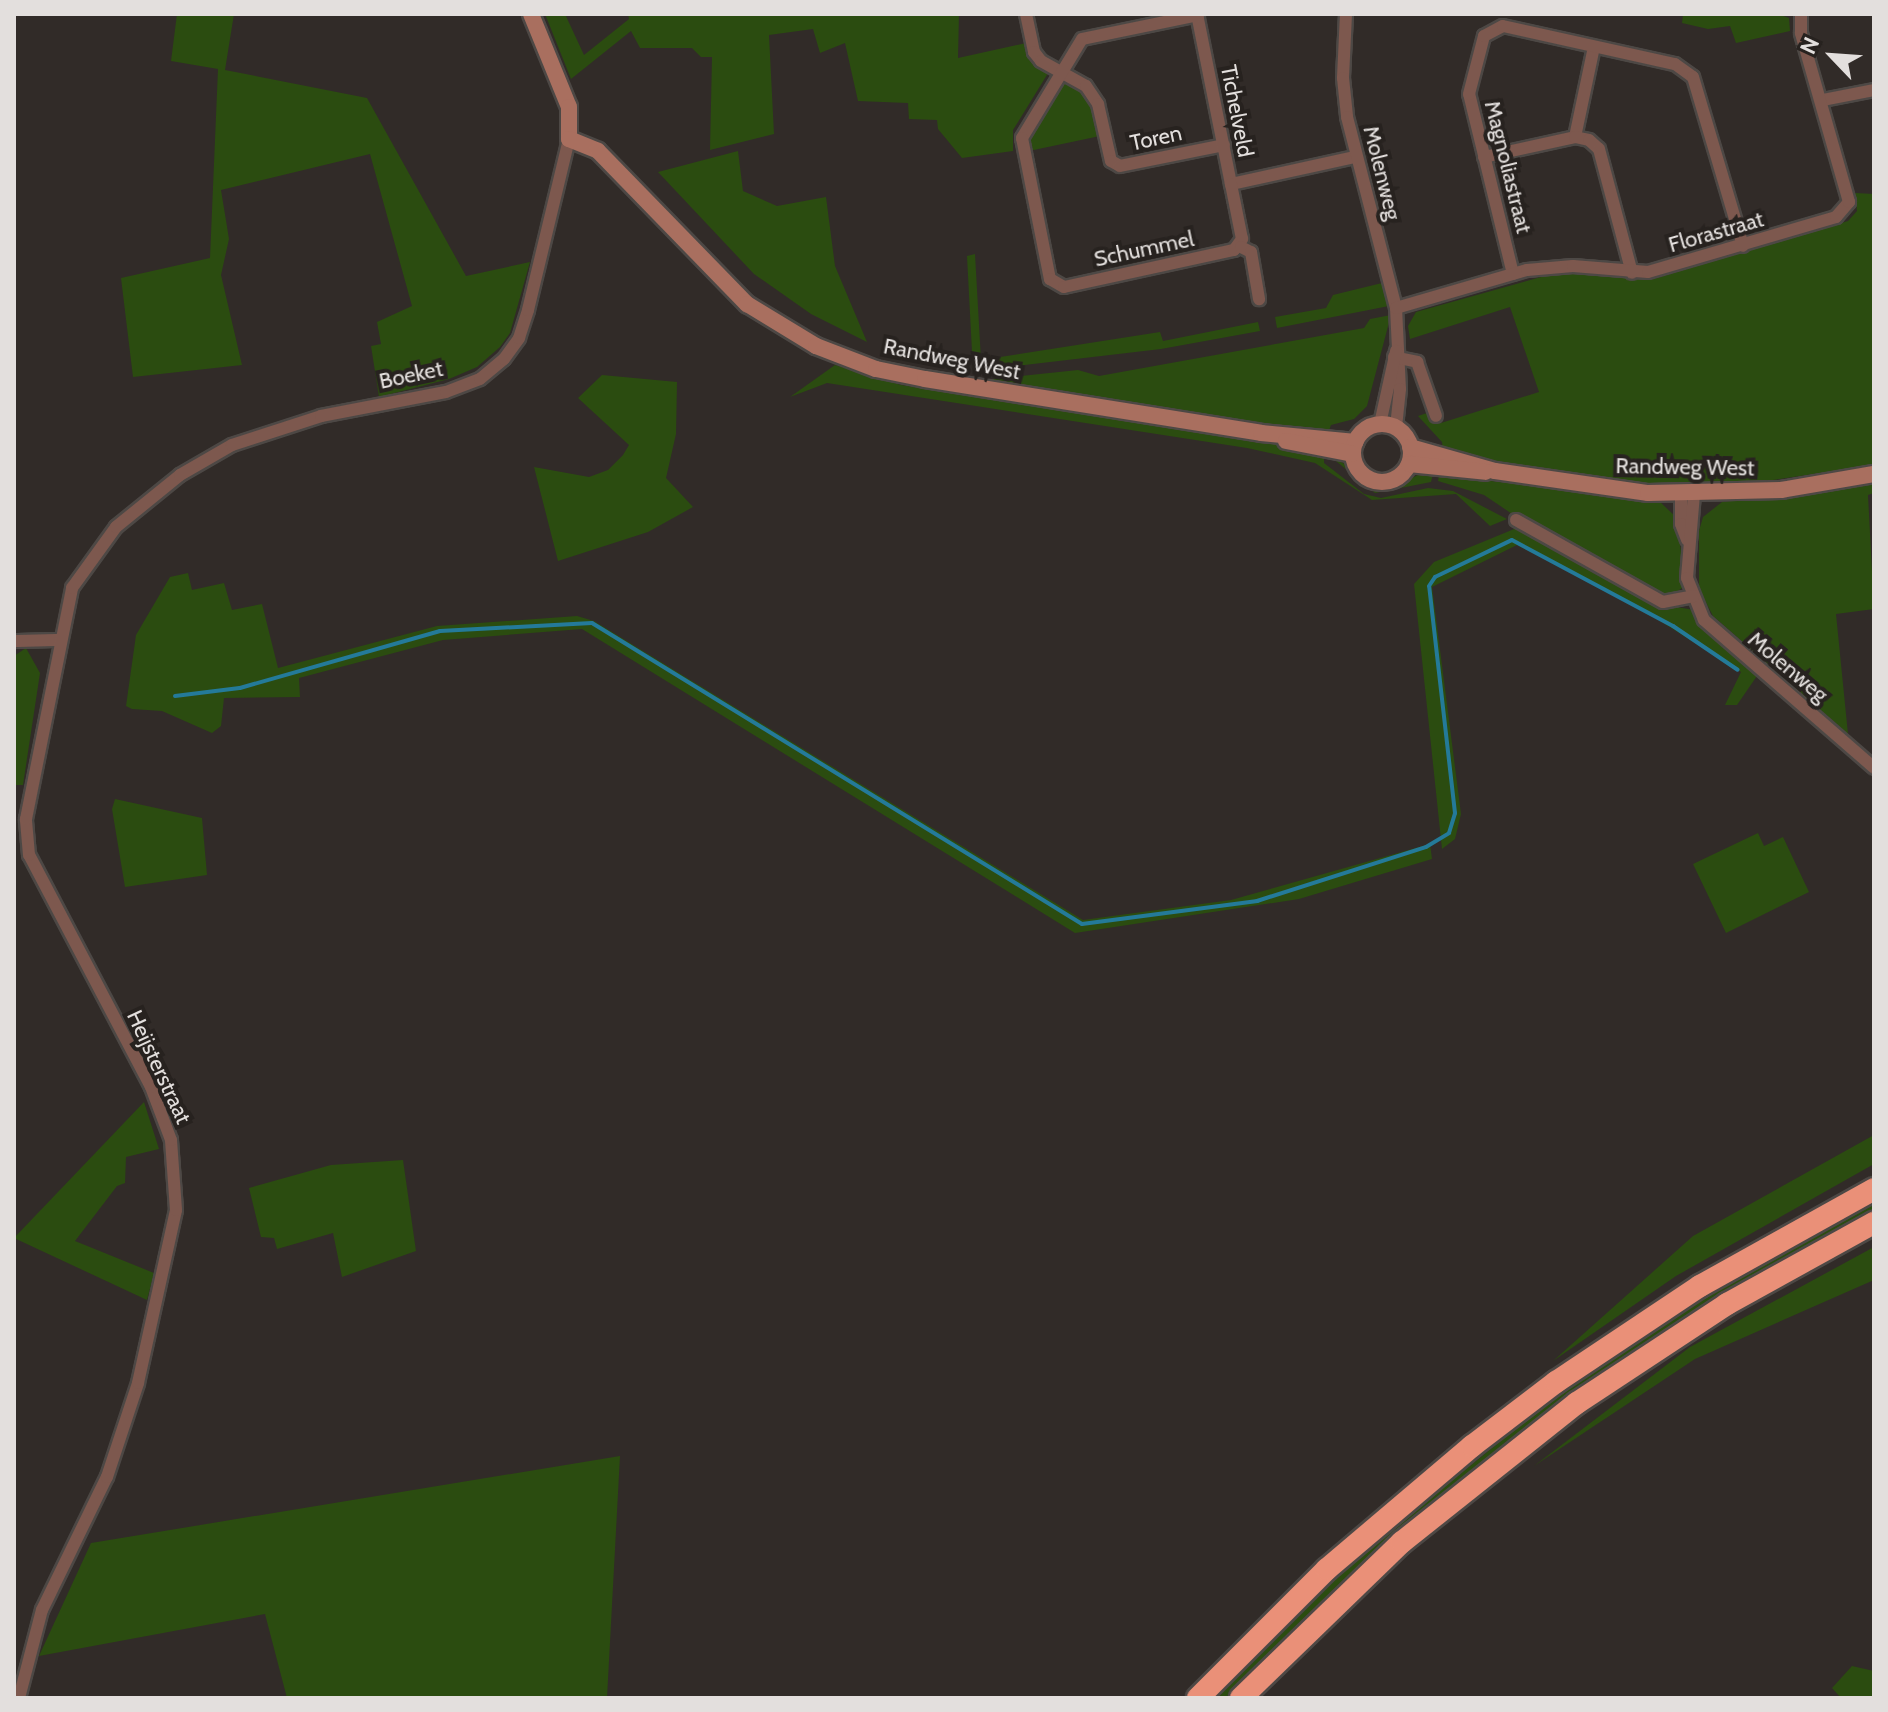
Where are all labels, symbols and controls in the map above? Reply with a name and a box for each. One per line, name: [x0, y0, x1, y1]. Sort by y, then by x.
north arrow: [1792, 16, 1872, 96]
text: N: [1794, 33, 1825, 58]
street label: Tichelveld: [1215, 63, 1259, 159]
street label: Magnoliastraat: [1479, 98, 1537, 236]
street label: Toren: [1128, 120, 1184, 156]
street label: Molenweg: [1358, 123, 1406, 223]
street label: Florastraat: [1665, 206, 1767, 258]
street label: Schummel: [1092, 226, 1196, 272]
street label: Randweg West: [881, 333, 1023, 385]
street label: Boeket: [377, 355, 445, 395]
street label: Randweg West: [1615, 453, 1755, 481]
street label: Molenweg: [1743, 626, 1833, 708]
street label: Heijsterstraat: [121, 1006, 197, 1128]

